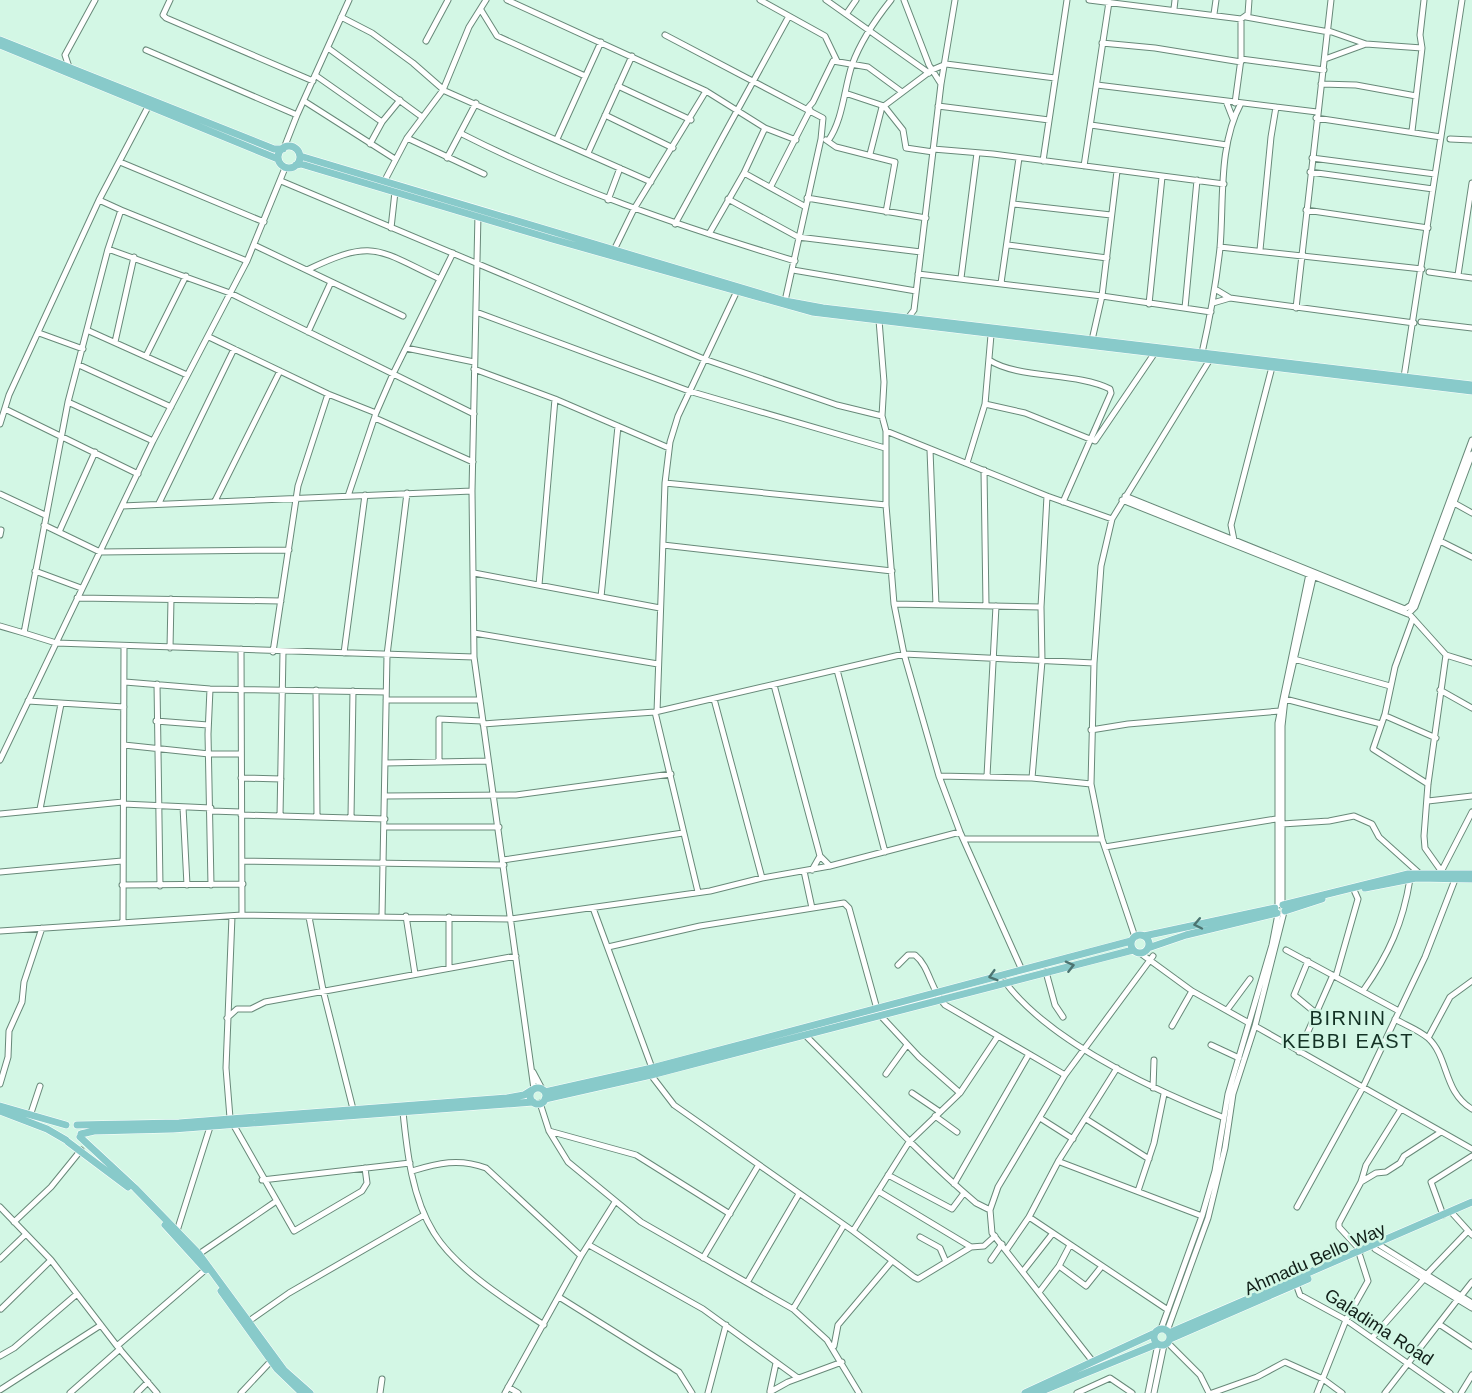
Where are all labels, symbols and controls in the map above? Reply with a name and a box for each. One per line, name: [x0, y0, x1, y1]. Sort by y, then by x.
one-way arrow: [1193, 917, 1203, 930]
one-way arrow: [1064, 960, 1074, 973]
one-way arrow: [989, 969, 999, 981]
district label: BIRNIN KEBBI EAST: [1282, 1007, 1414, 1052]
street label: Ahmadu Bello Way: [1241, 1219, 1389, 1299]
street label: Galadima Road: [1321, 1285, 1437, 1369]

